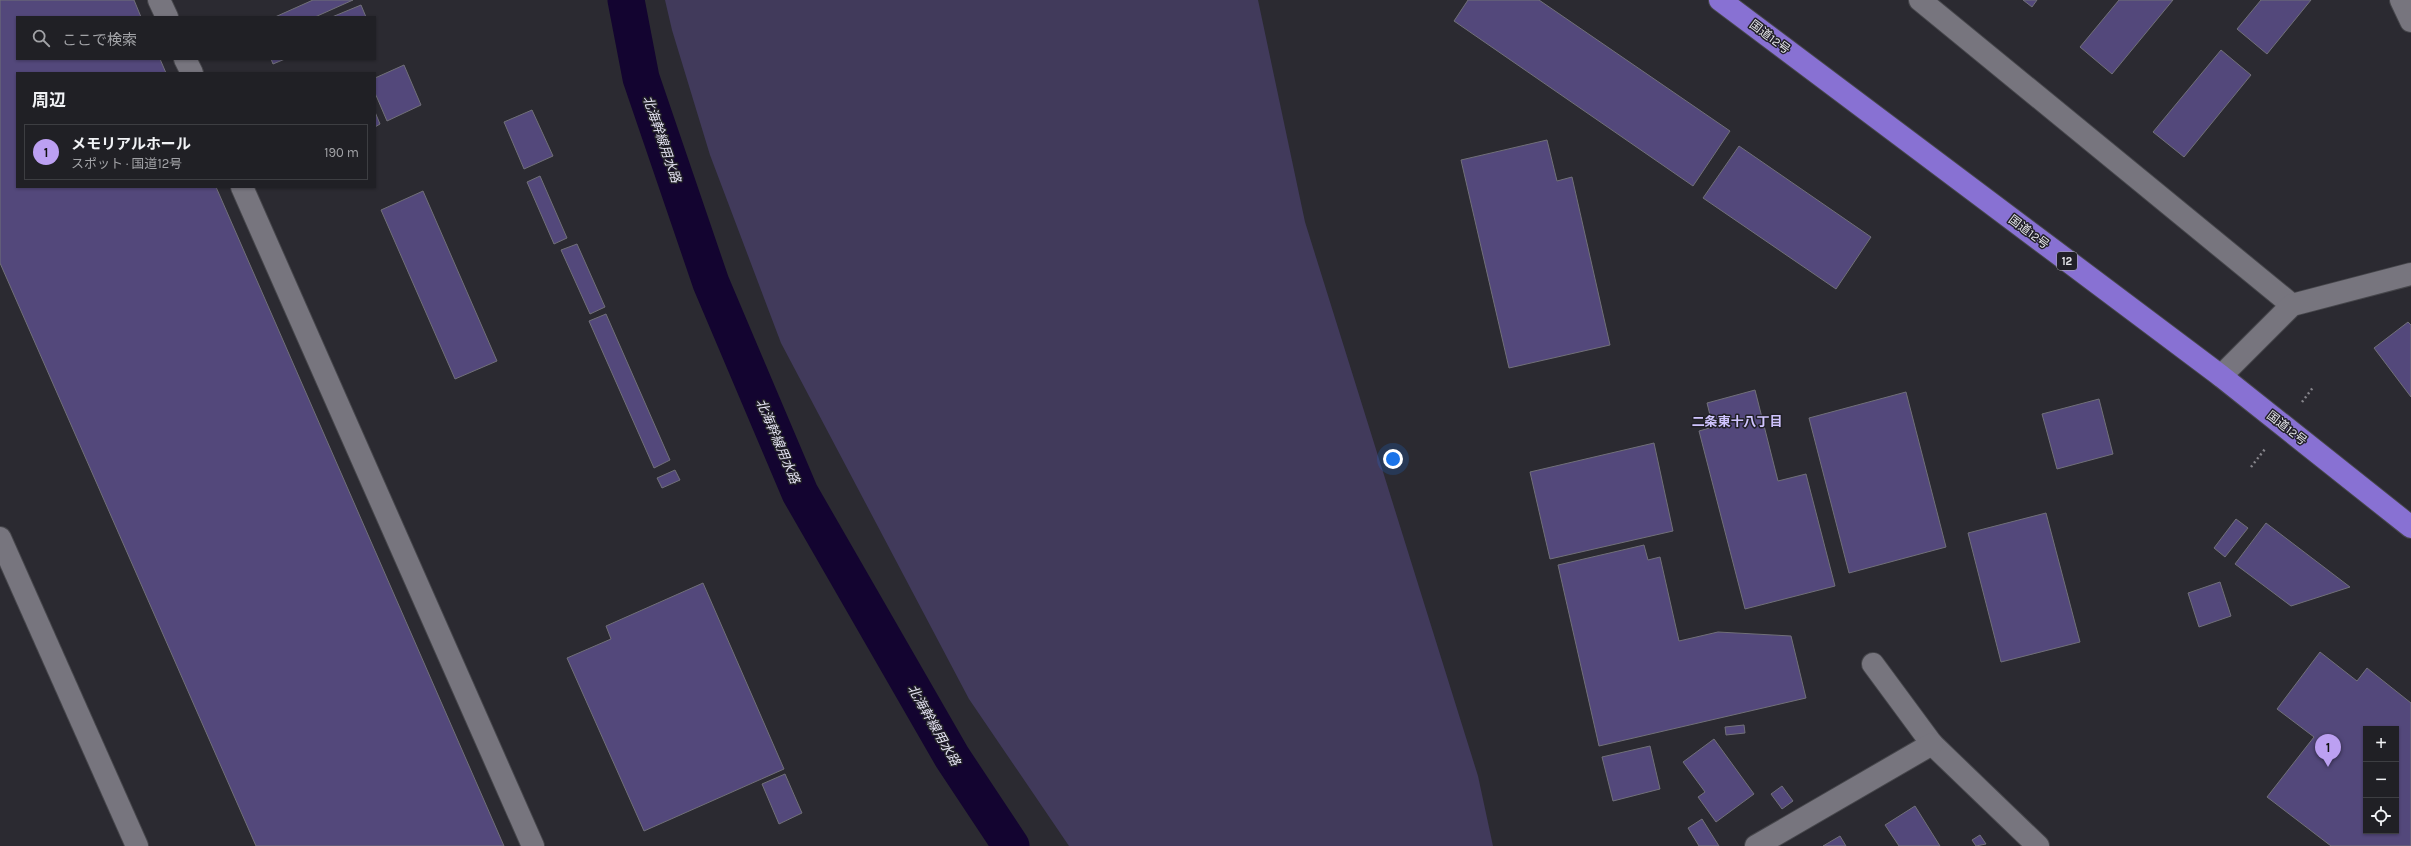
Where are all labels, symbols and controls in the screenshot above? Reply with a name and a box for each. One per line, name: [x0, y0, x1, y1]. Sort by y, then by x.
search box: [16, 16, 376, 60]
street label: 国道12号: [1747, 17, 1793, 57]
icon: search: [30, 27, 52, 49]
text: ここで検索: [62, 31, 137, 49]
text: 周辺: [32, 90, 66, 110]
water label: 北海幹線用水路: [640, 94, 684, 185]
text: メモリアルホール: [71, 135, 191, 153]
text: 1: [44, 145, 48, 160]
text: 190 m: [324, 145, 359, 160]
text: スポット · 国道12号: [71, 156, 182, 171]
street label: 国道12号: [2006, 212, 2052, 252]
road number: 12: [2057, 252, 2077, 270]
water label: 北海幹線用水路: [753, 396, 803, 487]
street label: 国道12号: [2264, 408, 2310, 448]
district label: 二条東十八丁目: [1691, 414, 1783, 429]
your location: [1383, 449, 1403, 469]
water label: 北海幹線用水路: [905, 682, 964, 769]
map controls: [2363, 726, 2399, 834]
button: +: [2363, 726, 2399, 762]
pin: 1: [2315, 734, 2341, 767]
button: −: [2363, 762, 2399, 798]
button: locate: [2363, 798, 2399, 834]

